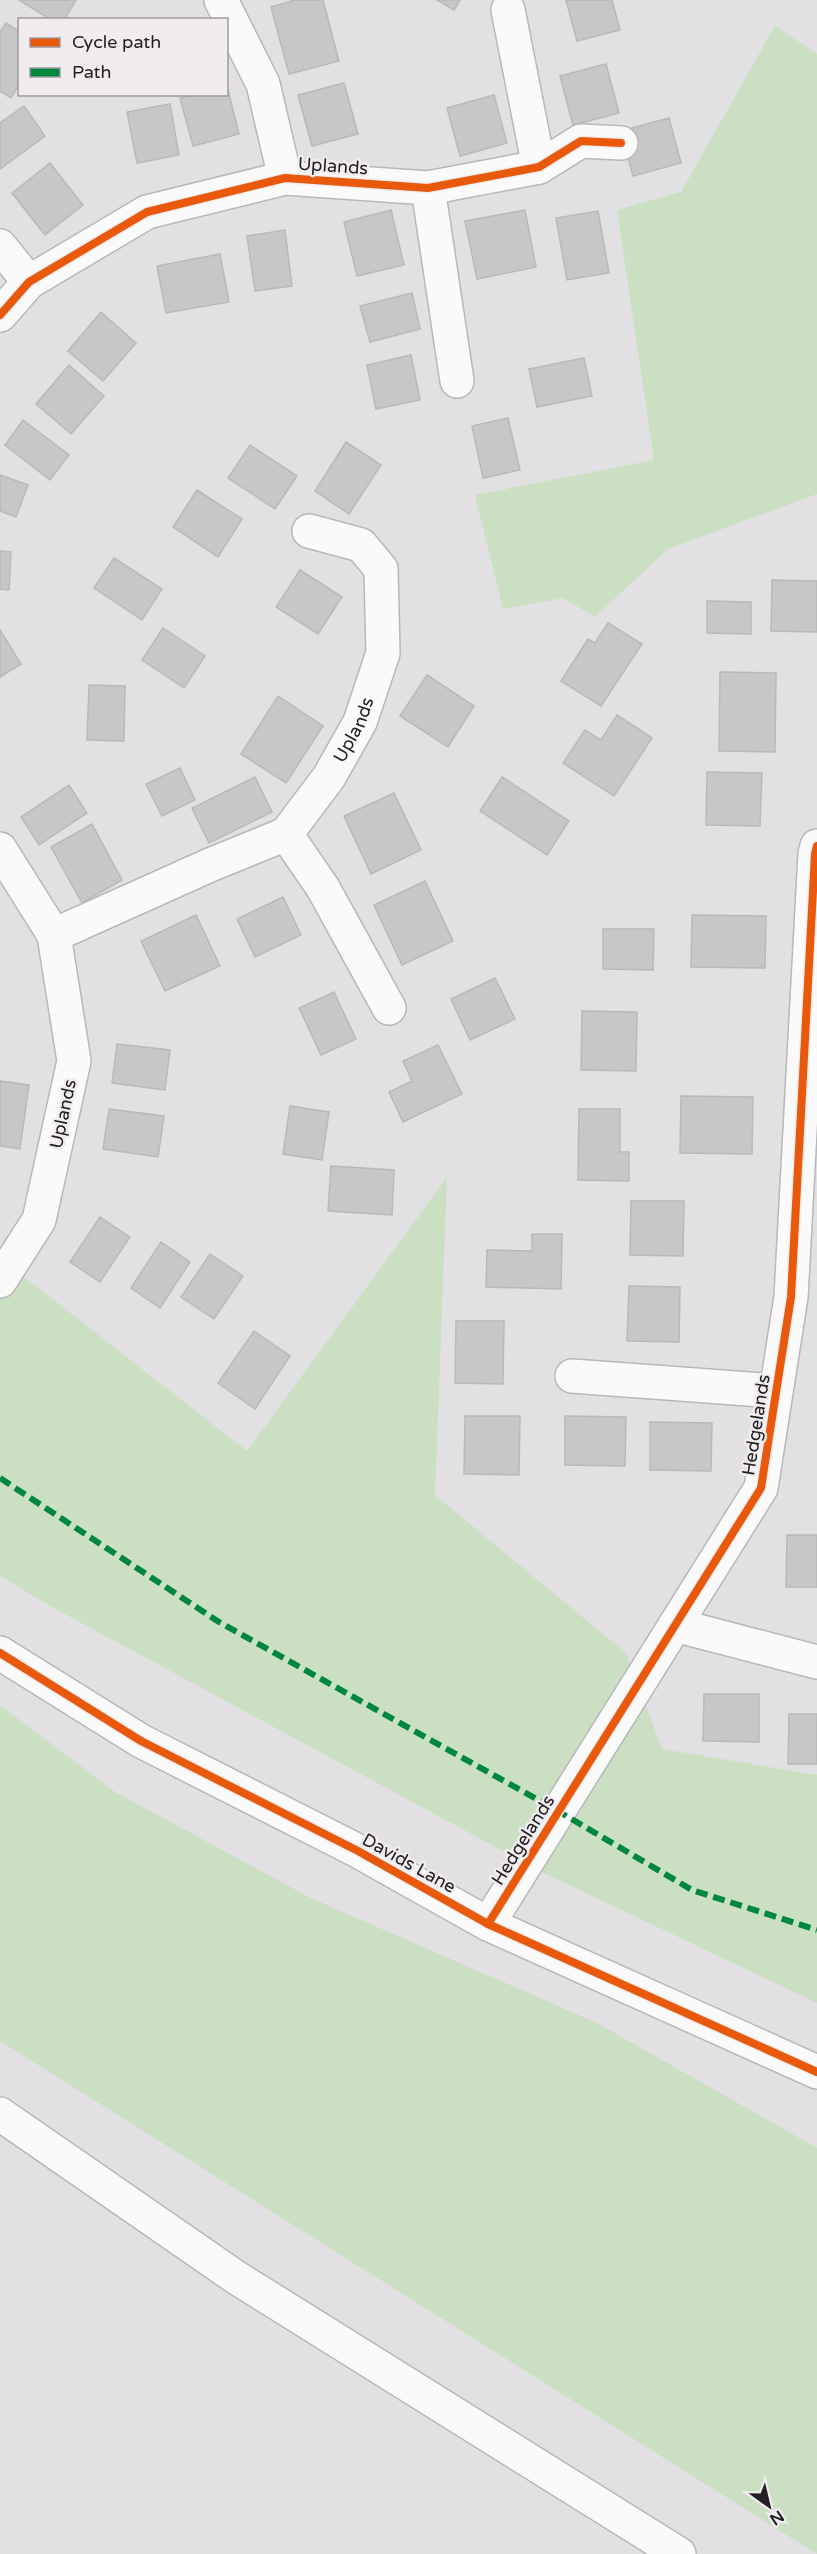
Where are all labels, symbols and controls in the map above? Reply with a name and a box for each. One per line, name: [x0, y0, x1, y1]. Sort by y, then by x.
legend: [18, 18, 228, 96]
text: Cycle path: [72, 31, 161, 53]
text: Path: [72, 61, 111, 83]
street label: Uplands: [297, 153, 369, 179]
street label: Uplands: [328, 694, 379, 766]
street label: Uplands: [45, 1077, 81, 1151]
street label: Hedgelands: [737, 1373, 775, 1477]
street label: Hedgelands: [487, 1791, 559, 1889]
street label: Davids Lane: [358, 1828, 460, 1898]
north arrow: [739, 2476, 799, 2536]
text: N: [766, 2506, 788, 2529]

